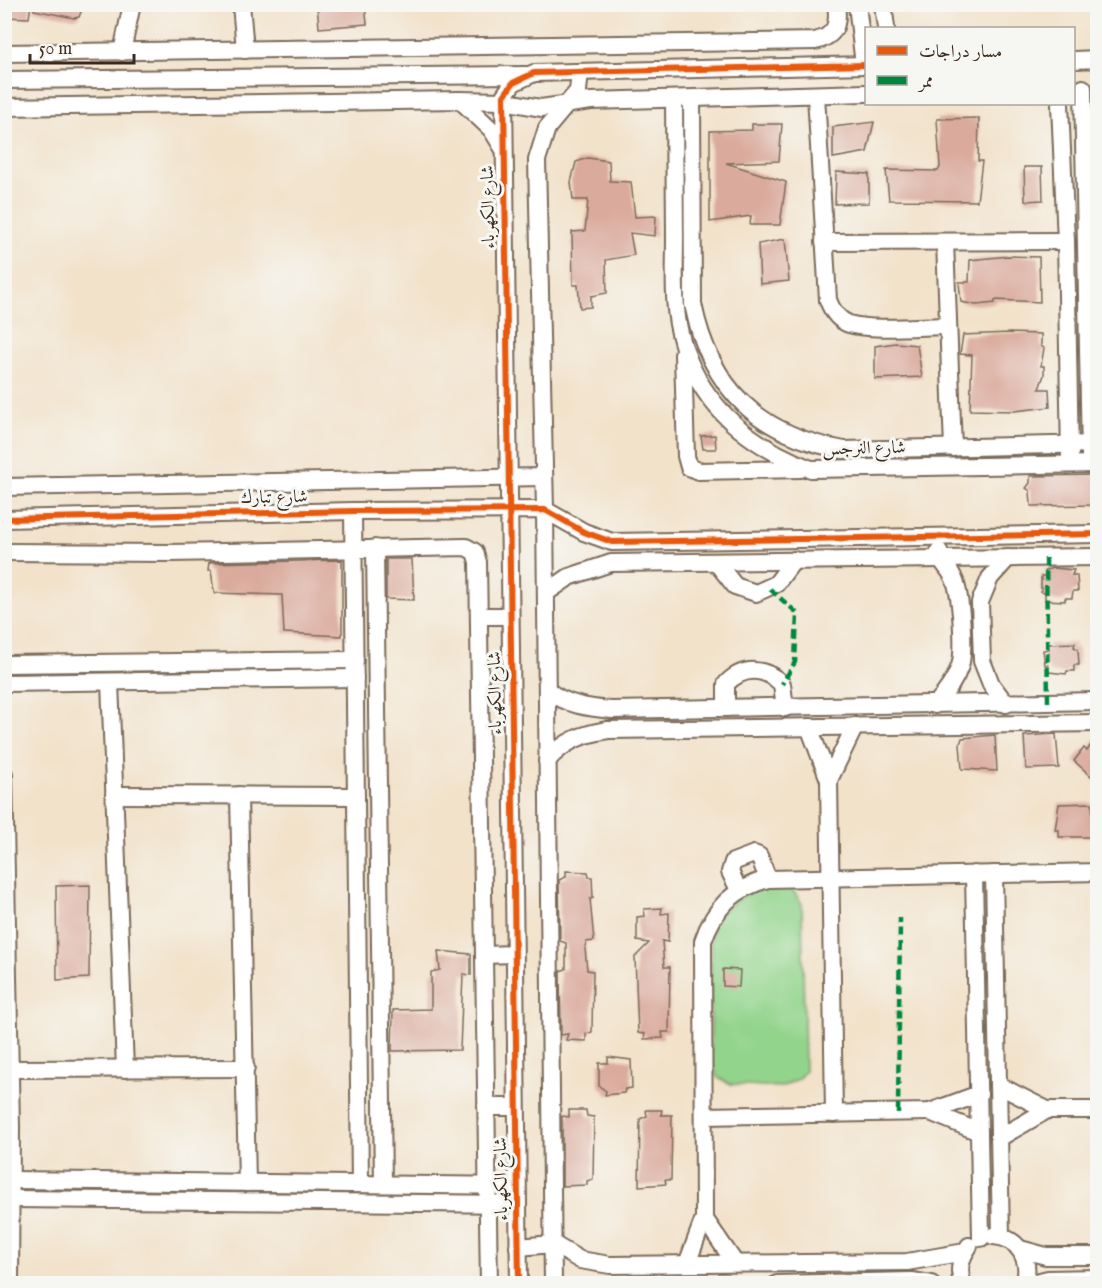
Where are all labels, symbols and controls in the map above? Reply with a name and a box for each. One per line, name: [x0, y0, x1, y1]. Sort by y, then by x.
scale bar: [30, 27, 134, 65]
legend: [865, 27, 1075, 105]
text: 50 m: [39, 38, 72, 61]
text: مسار دراجات: [919, 41, 1002, 64]
text: ممر: [917, 71, 933, 94]
street label: شارع الكهرباء: [477, 165, 503, 249]
street label: شارع النرجس: [822, 437, 906, 463]
street label: شارع تبارك: [240, 486, 308, 512]
street label: شارع الكهرباء: [484, 651, 510, 735]
street label: شارع الكهرباء: [490, 1137, 516, 1221]

